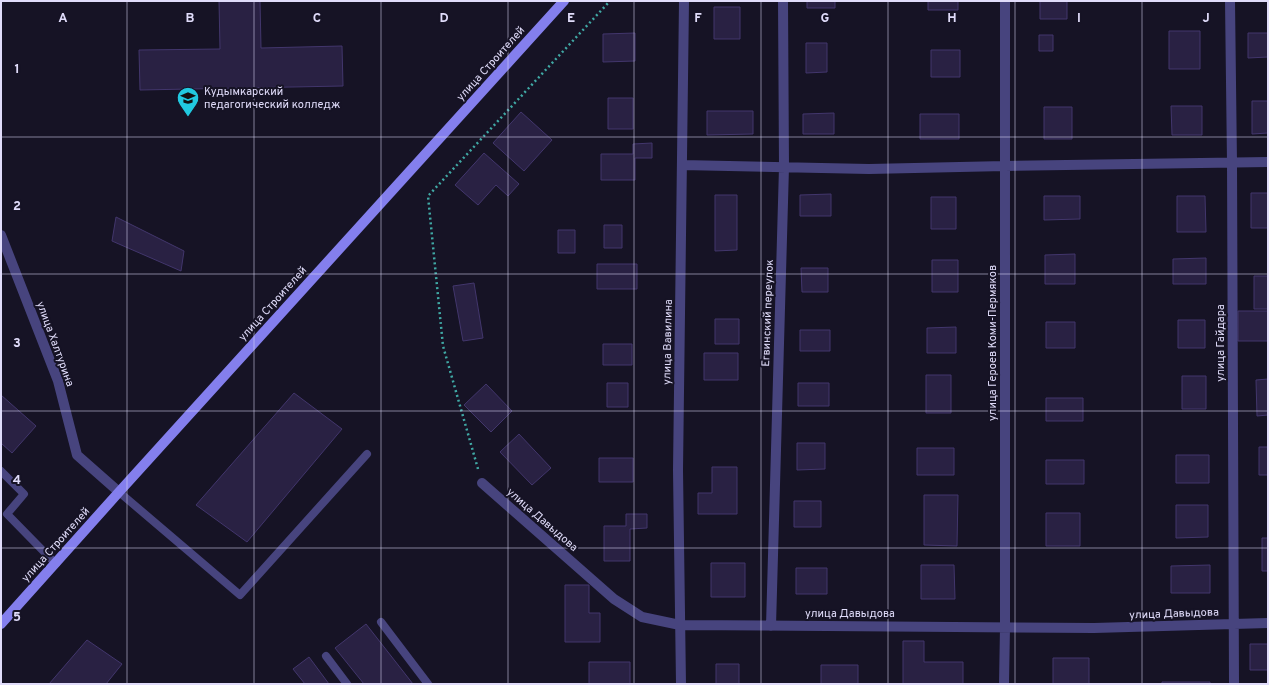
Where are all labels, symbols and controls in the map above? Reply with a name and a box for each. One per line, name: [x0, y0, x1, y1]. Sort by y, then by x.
text: A: [58, 11, 68, 27]
text: B: [186, 11, 195, 27]
text: C: [313, 11, 321, 27]
text: D: [439, 11, 449, 27]
text: E: [567, 11, 575, 27]
text: F: [694, 11, 702, 27]
text: G: [821, 11, 830, 27]
text: H: [947, 11, 957, 27]
text: I: [1077, 11, 1081, 27]
text: J: [1202, 11, 1210, 27]
street label: улица Строителей: [454, 24, 528, 104]
text: 1: [14, 62, 20, 78]
school or university icon: Кудымкарский педагогический колледж: [175, 85, 201, 118]
place label: Кудымкарский педагогический колледж: [204, 85, 340, 112]
text: 2: [13, 199, 21, 215]
street label: Егвинский переулок: [759, 259, 777, 367]
street label: улица Строителей: [236, 264, 310, 344]
street label: улица Героев Коми-Пермяков: [986, 265, 1000, 421]
street label: улица Халтурина: [33, 299, 77, 389]
street label: улица Вавилина: [660, 299, 676, 385]
street label: улица Гайдара: [1214, 304, 1228, 382]
text: 3: [13, 336, 21, 352]
text: 4: [13, 473, 21, 489]
street label: улица Давыдова: [504, 485, 581, 555]
street label: улица Строителей: [19, 505, 93, 585]
street label: улица Давыдова: [1129, 605, 1219, 623]
street label: улица Давыдова: [805, 607, 895, 621]
text: 5: [13, 610, 21, 626]

